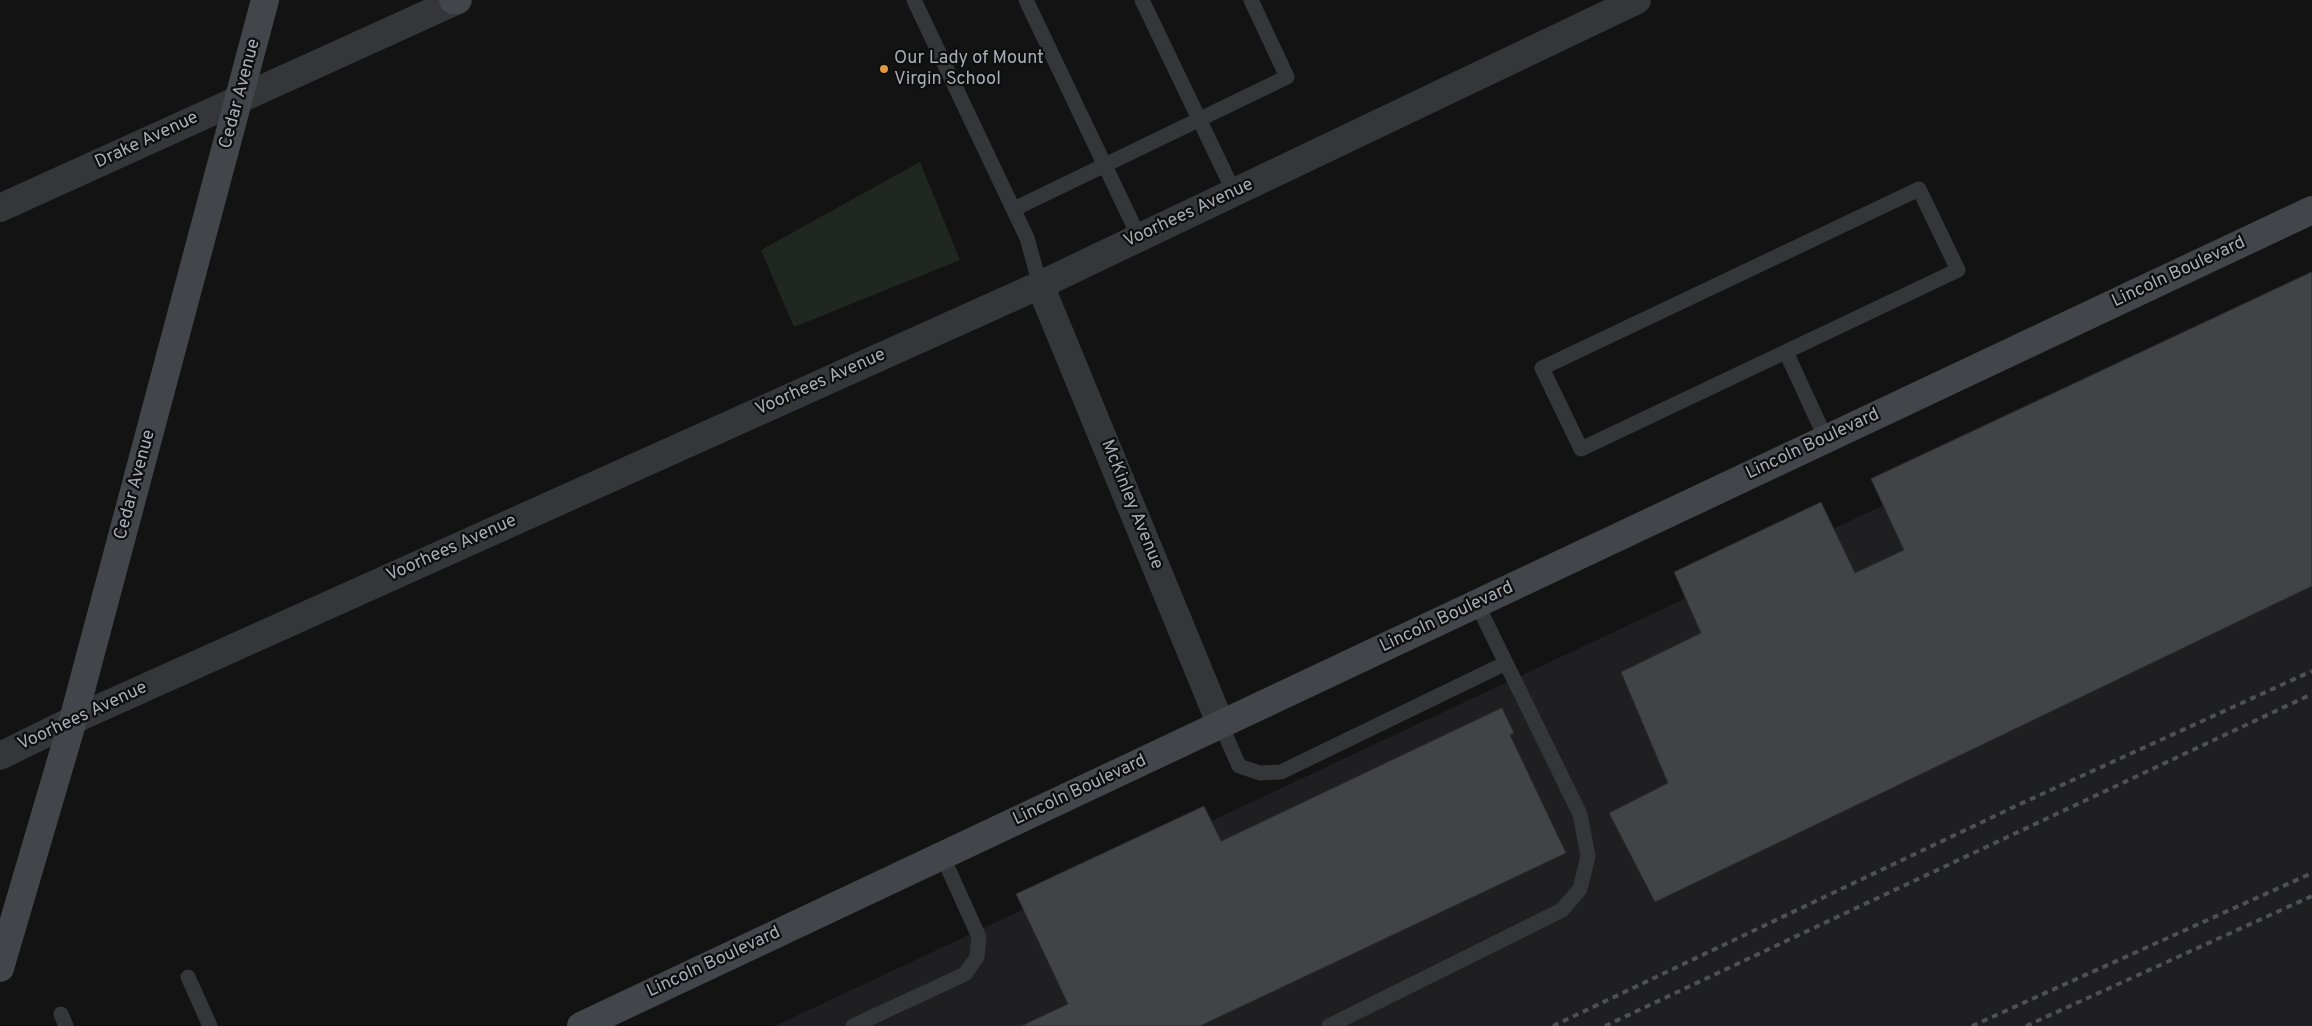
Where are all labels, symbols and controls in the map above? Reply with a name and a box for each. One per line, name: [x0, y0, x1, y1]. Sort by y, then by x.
street label: Cedar Avenue: [216, 37, 266, 151]
place label: Our Lady of Mount Virgin School: [894, 48, 1044, 90]
marker: Our Lady of Mount Virgin School: [878, 63, 890, 75]
street label: Drake Avenue: [92, 108, 202, 174]
street label: Voorhees Avenue: [1121, 175, 1257, 253]
street label: Lincoln Boulevard: [2109, 233, 2249, 313]
street label: Voorhees Avenue: [753, 345, 889, 421]
street label: Lincoln Boulevard: [1743, 405, 1883, 485]
street label: Cedar Avenue: [111, 428, 161, 542]
street label: McKinley Avenue: [1095, 437, 1167, 573]
street label: Voorhees Avenue: [384, 511, 520, 587]
street label: Lincoln Boulevard: [1377, 578, 1517, 658]
street label: Voorhees Avenue: [15, 678, 151, 756]
street label: Lincoln Boulevard: [1010, 751, 1150, 831]
street label: Lincoln Boulevard: [644, 923, 784, 1003]

